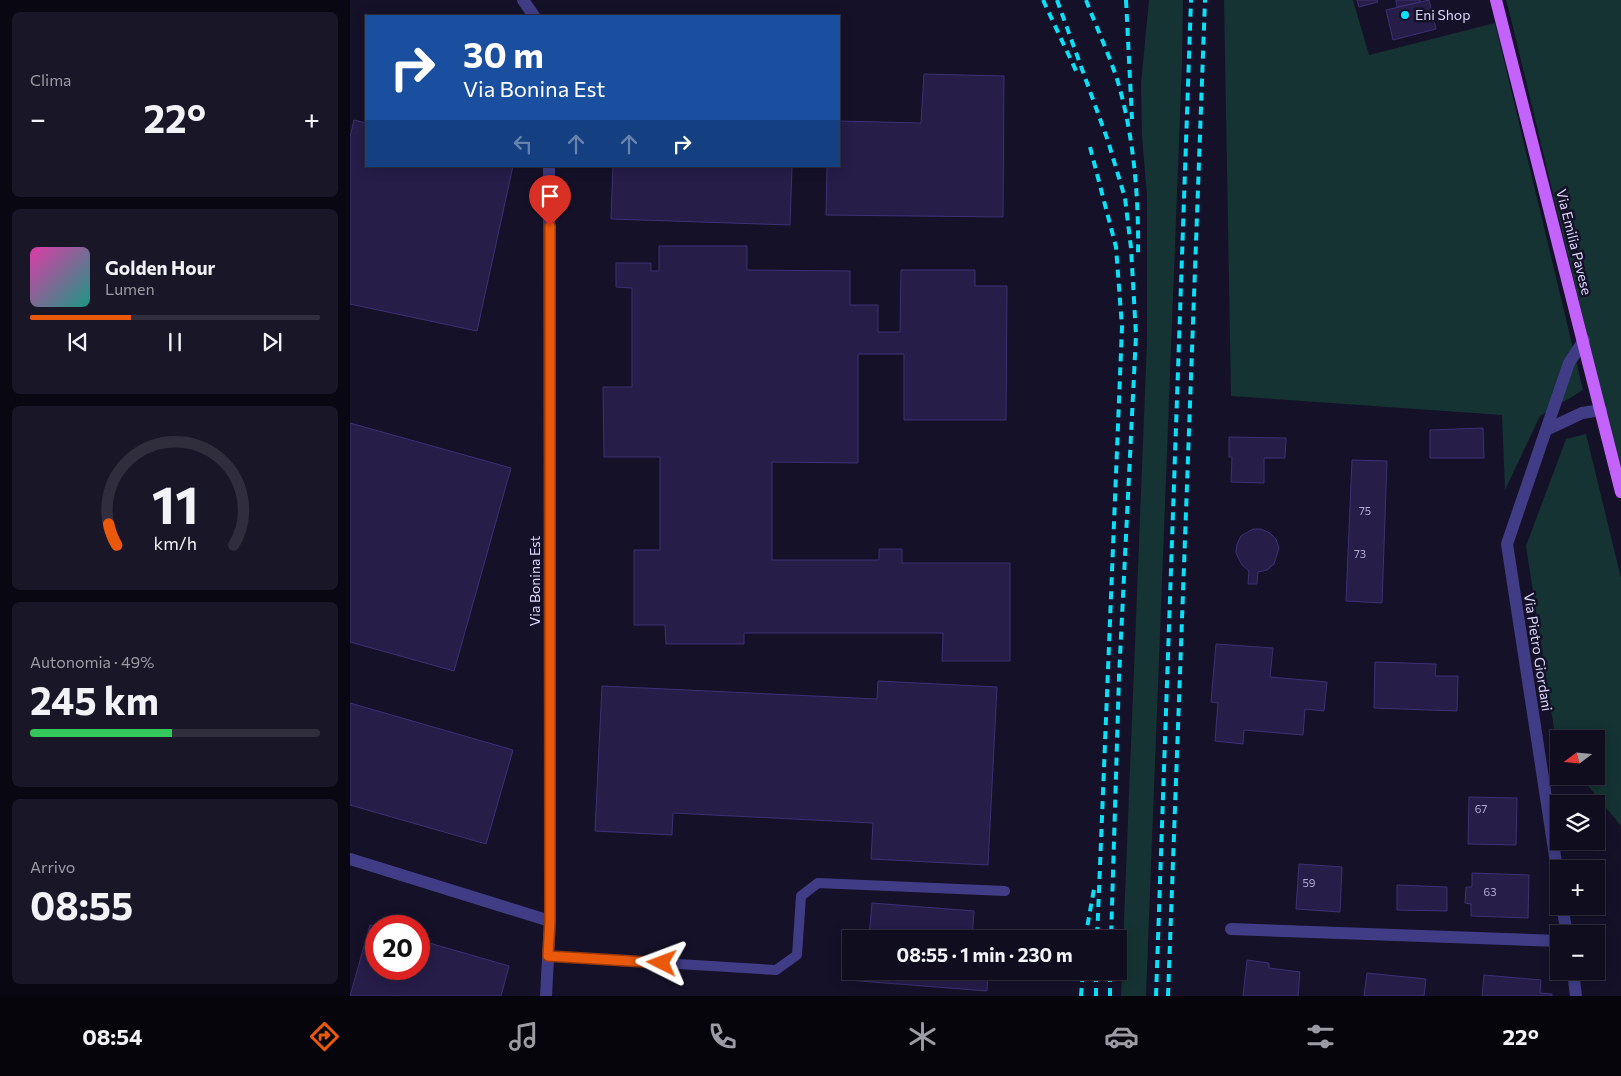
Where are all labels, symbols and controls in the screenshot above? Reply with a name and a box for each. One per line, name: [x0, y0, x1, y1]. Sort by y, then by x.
place label: Eni Shop: [1415, 6, 1471, 23]
marker: Eni Shop: [1399, 9, 1411, 21]
text: 30 m: [463, 32, 544, 75]
icon: right: [380, 35, 445, 100]
text: Clima: [30, 70, 71, 89]
text: Via Bonina Est: [463, 75, 605, 102]
text: 22°: [143, 94, 206, 141]
text: −: [30, 101, 46, 135]
text: +: [304, 101, 320, 135]
icon: left: [509, 130, 537, 158]
icon: ahead: [562, 130, 590, 158]
icon: ahead: [615, 130, 643, 158]
icon: right: [668, 130, 696, 158]
pin: [529, 175, 571, 226]
icon: arrive: [536, 182, 564, 210]
street label: Via Emilia Pavese: [1553, 187, 1596, 297]
text: Golden Hour: [105, 256, 215, 279]
text: Lumen: [105, 279, 155, 298]
icon: previous: [64, 328, 92, 356]
icon: pause: [161, 328, 189, 356]
icon: next: [258, 328, 286, 356]
text: 11: [151, 471, 199, 535]
house number: 75: [1359, 504, 1371, 517]
text: km/h: [153, 532, 197, 554]
street label: Via Bonina Est: [526, 535, 543, 626]
house number: 73: [1354, 547, 1366, 560]
street label: Via Pietro Giordani: [1521, 592, 1556, 712]
text: Autonomia · 49%: [30, 652, 154, 671]
text: 245 km: [30, 676, 159, 723]
north arrow: [1550, 730, 1605, 785]
map controls: [1550, 730, 1605, 980]
button: layers: [1550, 795, 1605, 850]
house number: 67: [1475, 802, 1487, 815]
text: Arrivo: [30, 857, 75, 876]
button: +: [1550, 860, 1605, 915]
house number: 59: [1303, 876, 1316, 889]
text: 08:55: [30, 881, 133, 928]
house number: 63: [1484, 885, 1496, 898]
speed limit sign: 20: [365, 915, 430, 980]
button: −: [1550, 925, 1605, 980]
position arrow: [635, 936, 687, 988]
text: 08:55 · 1 min · 230 m: [897, 943, 1072, 966]
icon: directions: [307, 1019, 342, 1054]
icon: music: [506, 1019, 541, 1054]
icon: phone: [705, 1019, 740, 1054]
icon: climate: [905, 1019, 940, 1054]
icon: car: [1104, 1019, 1139, 1054]
icon: filters: [1303, 1019, 1338, 1054]
text: 08:54: [82, 1023, 143, 1050]
text: 22°: [1503, 1023, 1539, 1050]

